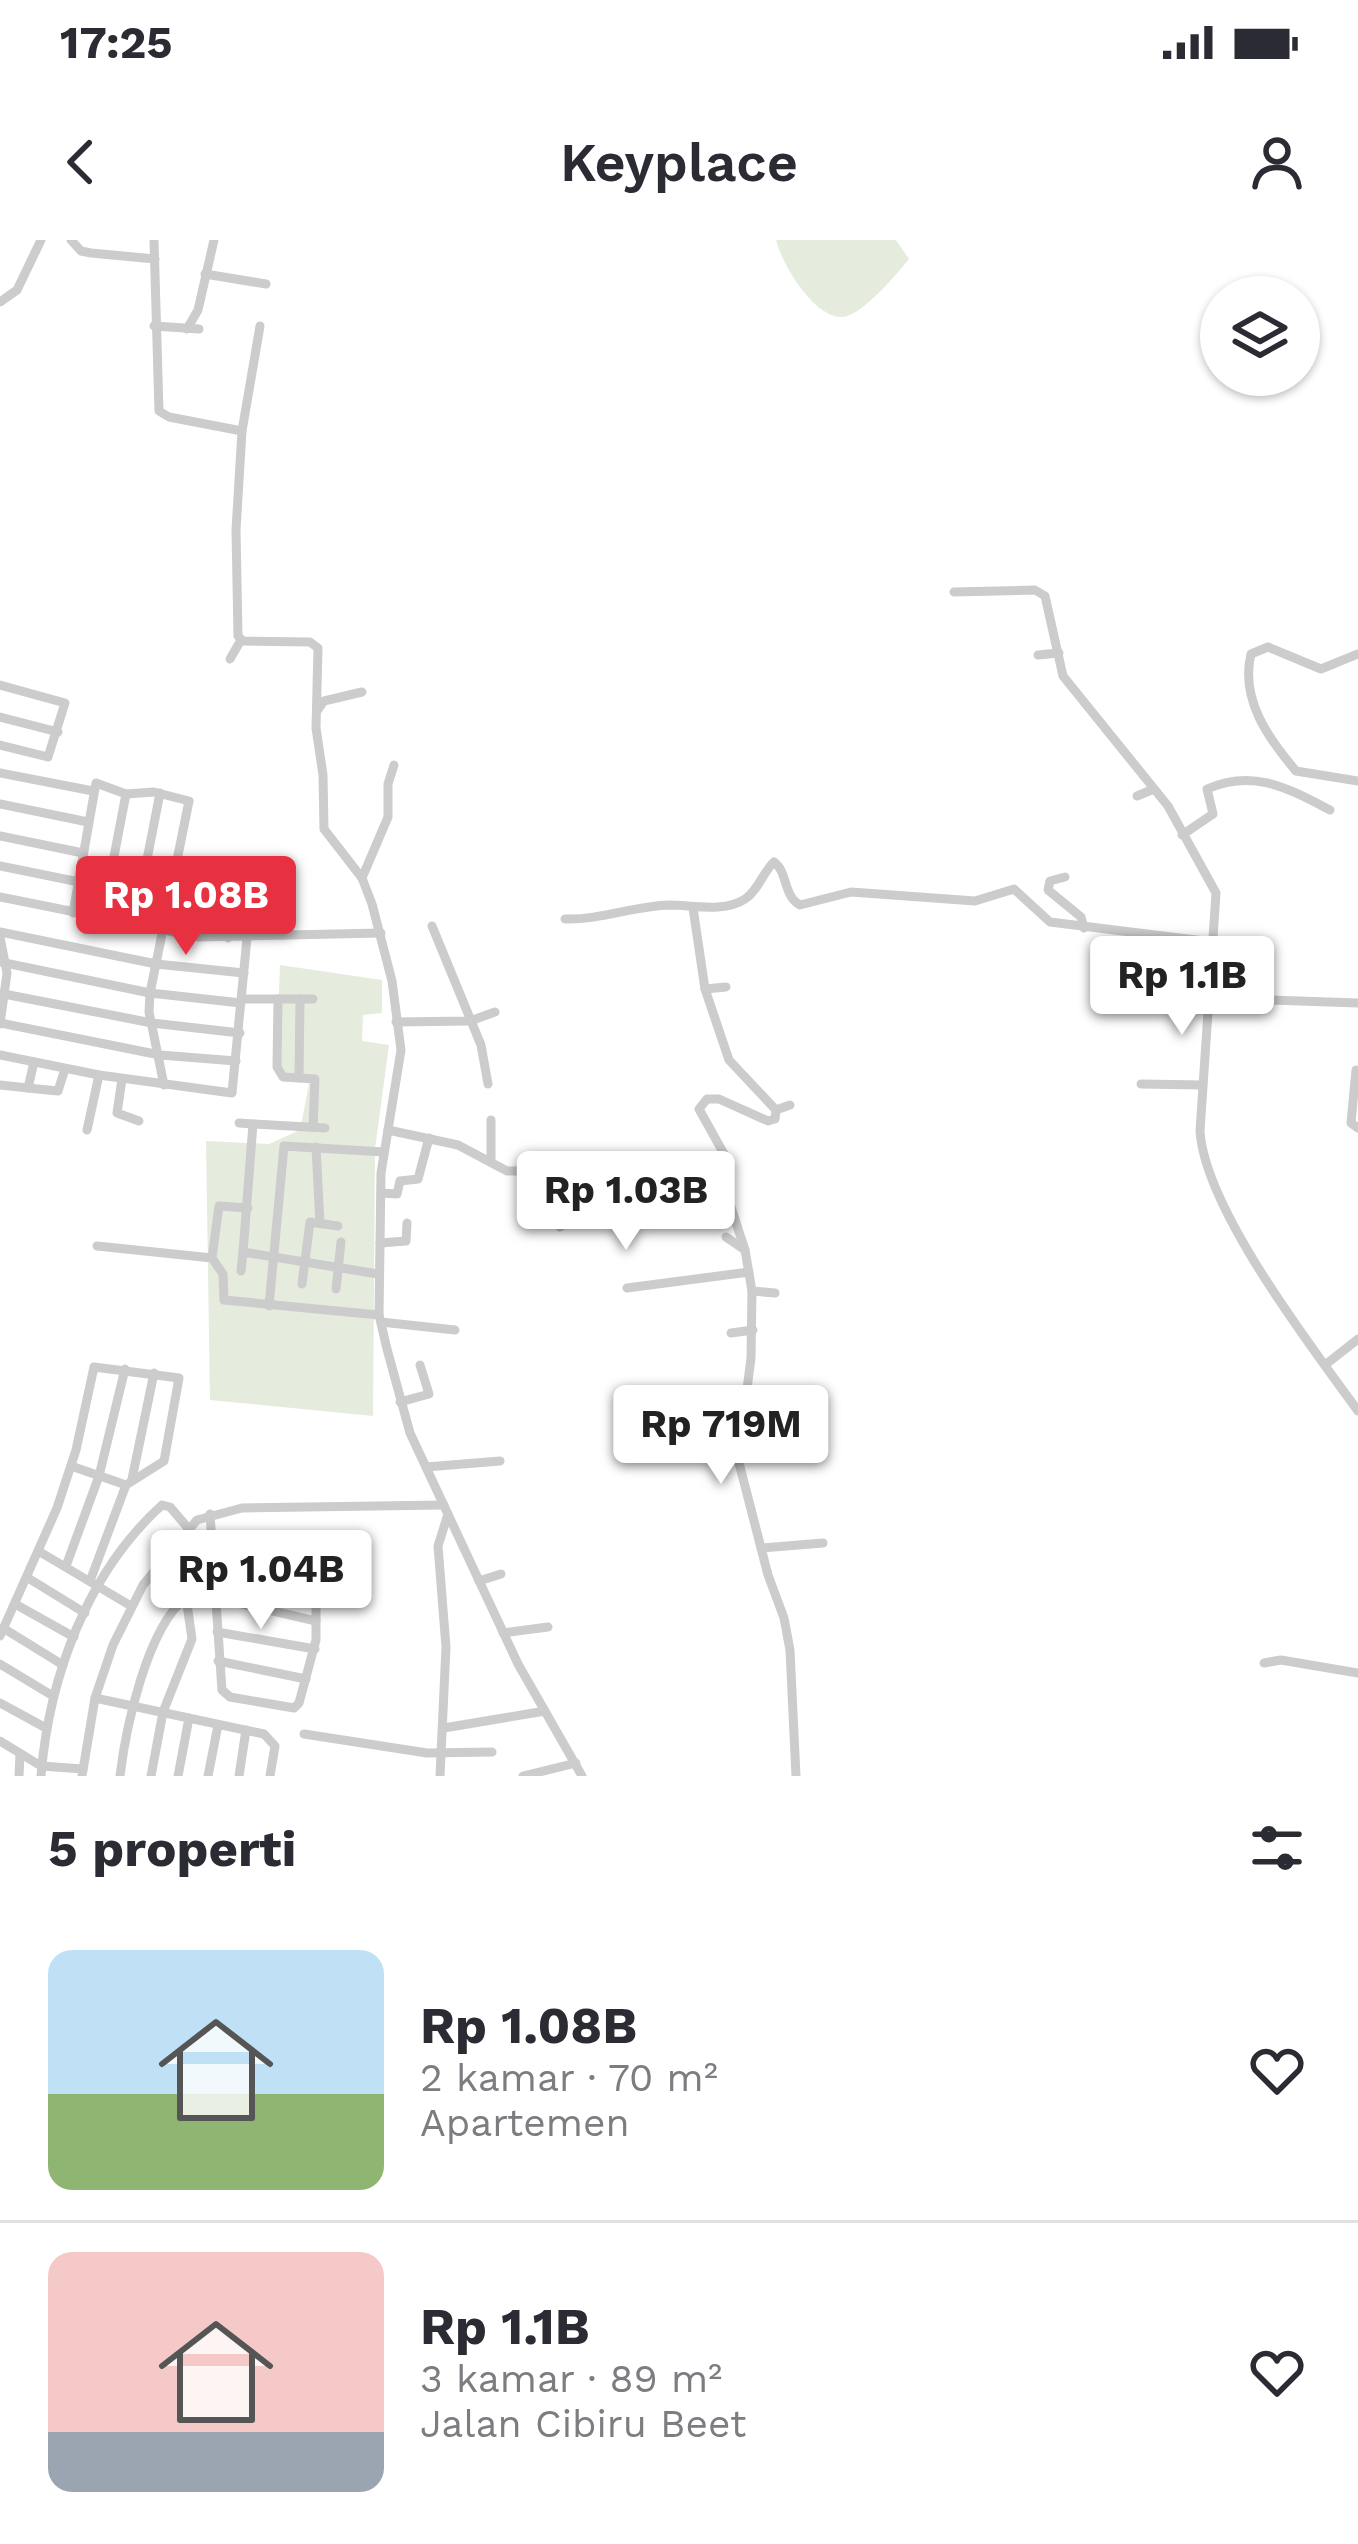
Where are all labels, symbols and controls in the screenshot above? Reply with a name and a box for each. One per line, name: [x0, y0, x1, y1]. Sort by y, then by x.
text: 17:25: [60, 16, 173, 69]
icon: back: [48, 129, 114, 195]
icon: person: [1244, 129, 1310, 195]
text: Keyplace: [560, 131, 798, 194]
map controls: [1200, 276, 1320, 396]
button: layers: [1200, 276, 1320, 396]
pin: Rp 1.08B: [62, 856, 310, 958]
text: Rp 1.08B: [103, 872, 269, 917]
pin: Rp 1.1B: [1071, 936, 1293, 1038]
text: Rp 1.1B: [1117, 952, 1247, 997]
pin: Rp 1.03B: [502, 1151, 750, 1253]
text: Rp 1.03B: [544, 1167, 708, 1212]
pin: Rp 719M: [610, 1385, 832, 1487]
text: Rp 719M: [640, 1401, 802, 1446]
pin: Rp 1.04B: [137, 1530, 385, 1632]
text: Rp 1.04B: [178, 1546, 344, 1591]
icon: filters: [1244, 1815, 1310, 1881]
text: 5 properti: [48, 1819, 296, 1878]
text: Rp 1.08B: [420, 1996, 637, 2055]
icon: home: [144, 1998, 288, 2142]
icon: heart: [1244, 2037, 1310, 2103]
text: 2 kamar · 70 m²: [420, 2055, 718, 2100]
text: Apartemen: [420, 2100, 630, 2145]
text: Rp 1.1B: [420, 2297, 590, 2356]
icon: home: [144, 2300, 288, 2444]
icon: heart: [1244, 2339, 1310, 2405]
text: 3 kamar · 89 m²: [420, 2356, 722, 2401]
text: Jalan Cibiru Beet: [420, 2401, 746, 2446]

